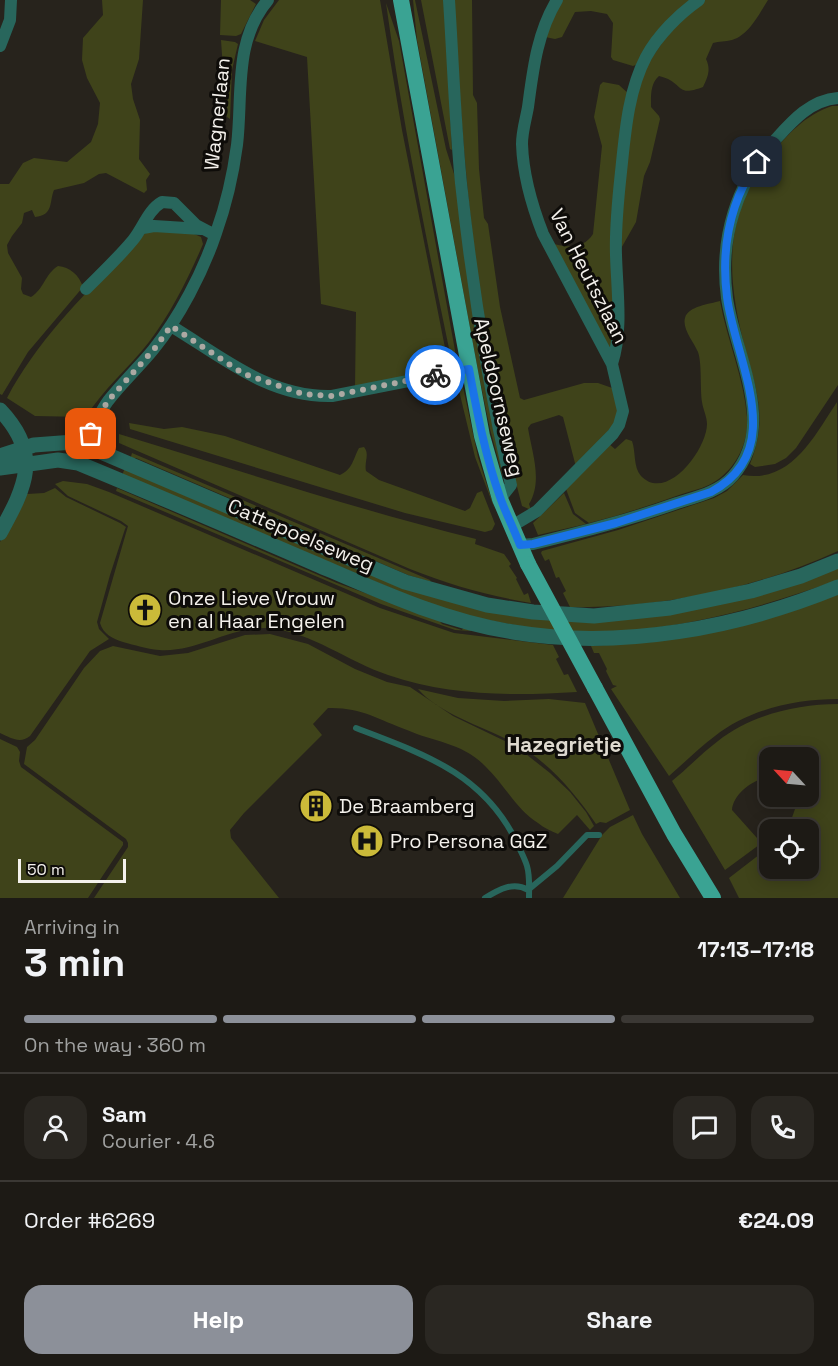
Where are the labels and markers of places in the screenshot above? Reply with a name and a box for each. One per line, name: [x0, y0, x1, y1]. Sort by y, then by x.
pin: [731, 136, 782, 187]
pin: [65, 408, 116, 459]
place label: Onze Lieve Vrouw en al Haar Engelen: [168, 585, 345, 634]
church icon: Onze Lieve Vrouw en al Haar Engelen: [127, 592, 163, 628]
building icon: De Braamberg: [298, 788, 334, 824]
place label: De Braamberg: [339, 793, 475, 819]
hospital icon: Pro Persona GGZ: [349, 823, 385, 859]
place label: Pro Persona GGZ: [390, 828, 547, 854]

